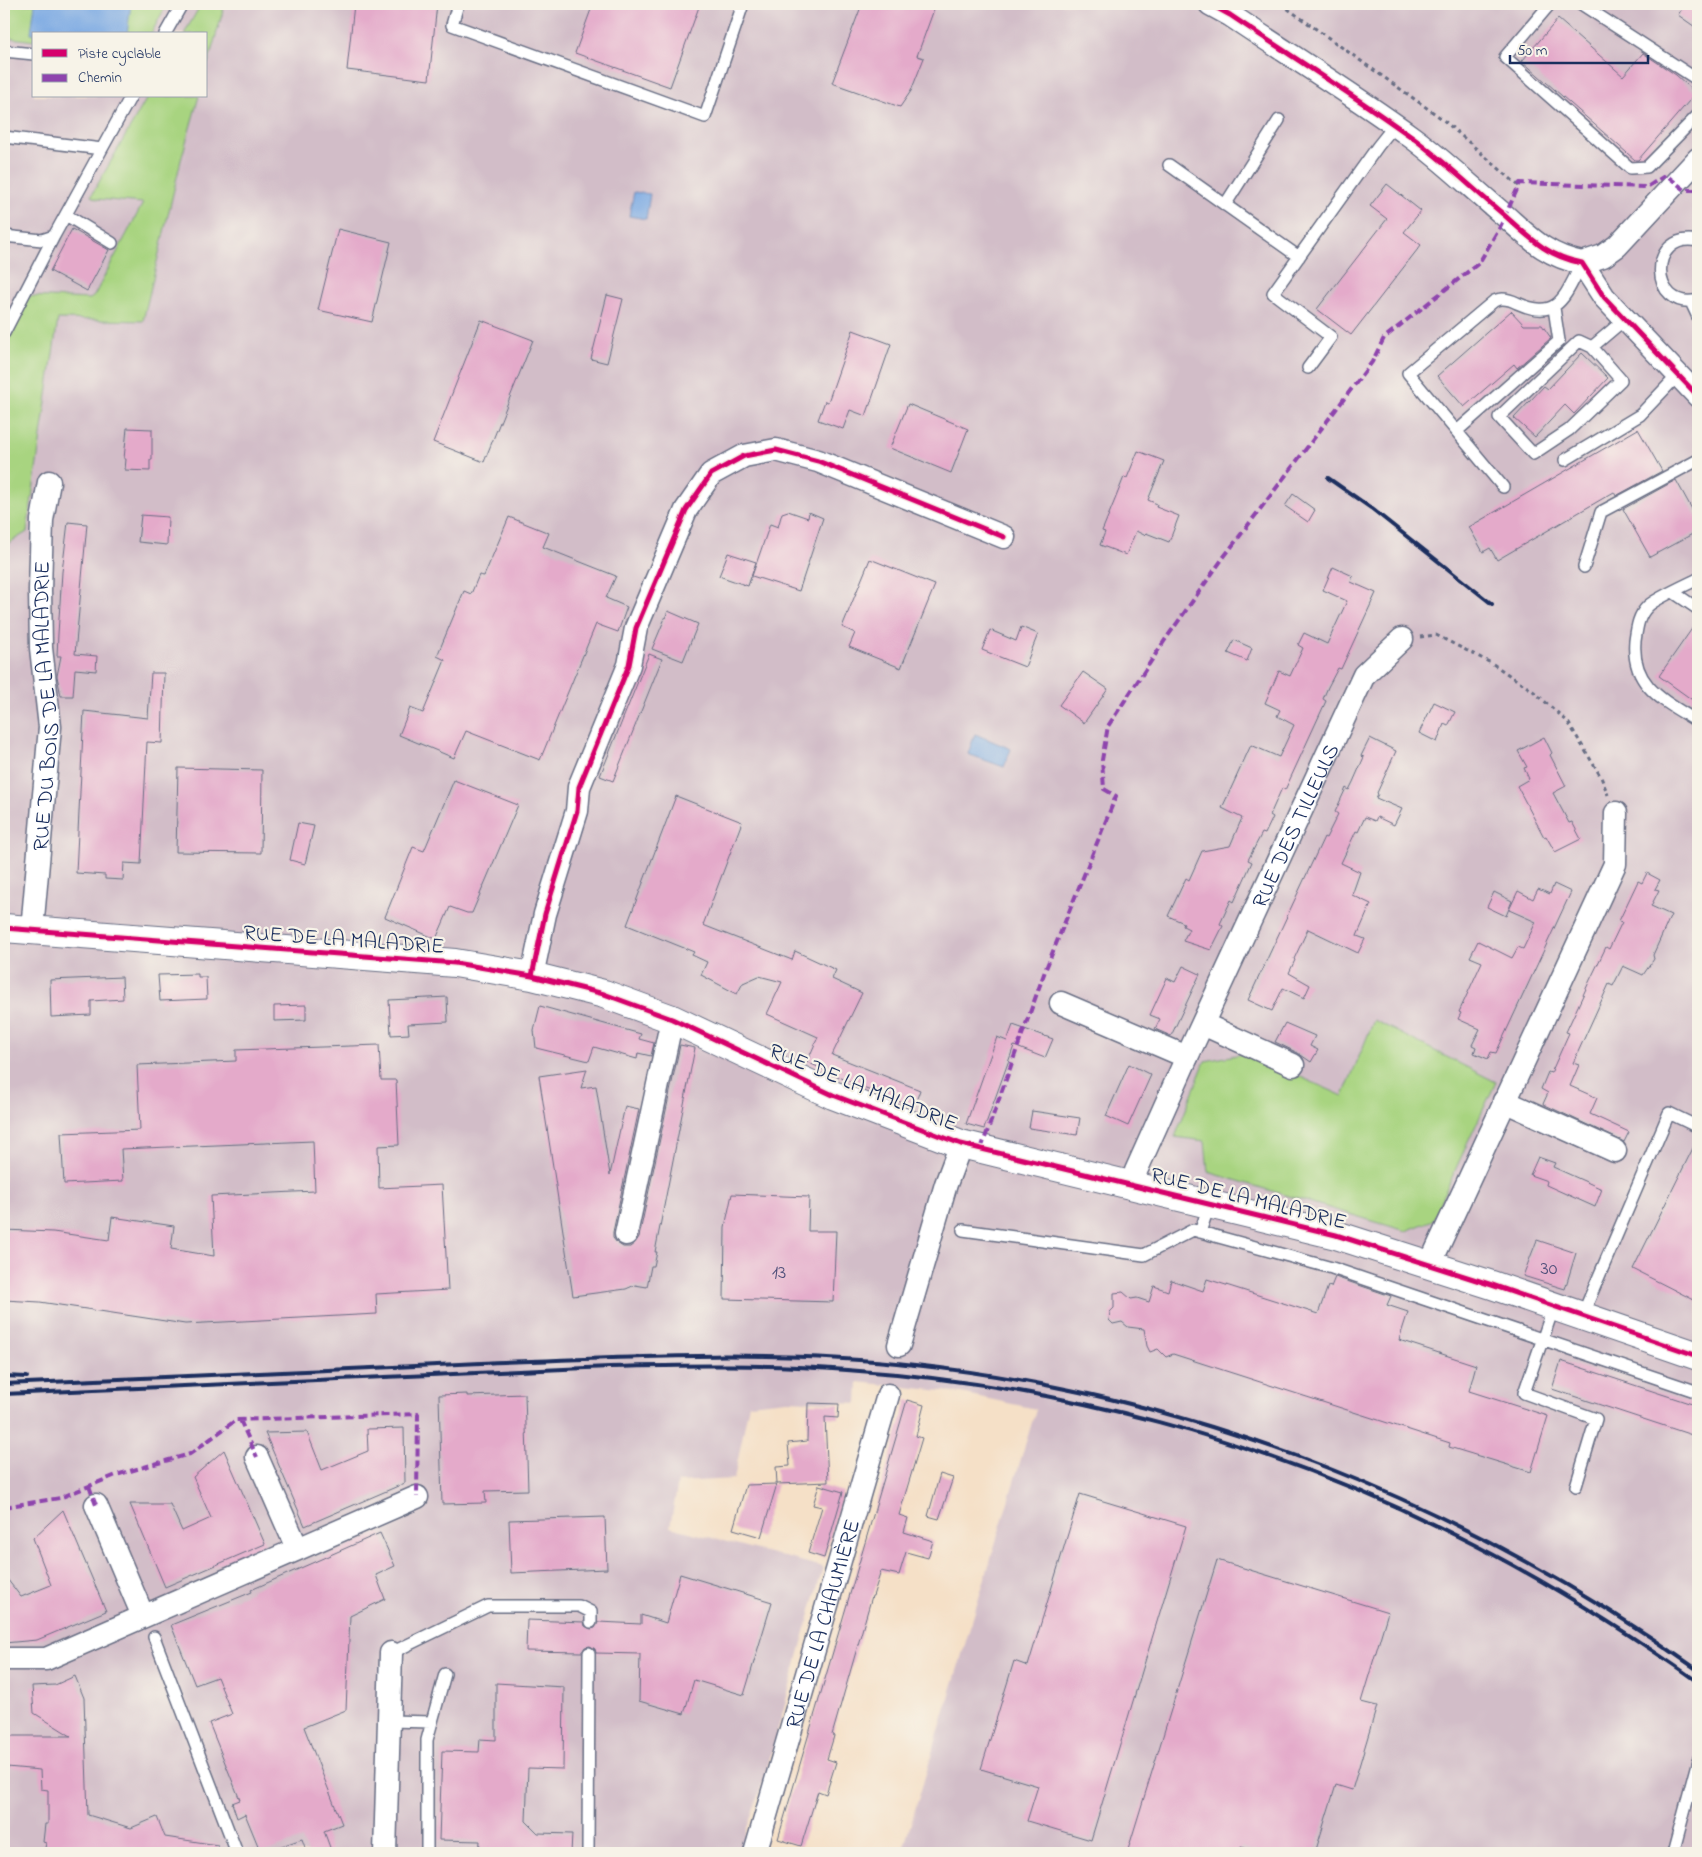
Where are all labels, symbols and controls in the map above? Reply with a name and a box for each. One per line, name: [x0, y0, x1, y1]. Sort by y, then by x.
legend: [32, 32, 208, 98]
scale bar: [1510, 32, 1647, 64]
text: 50 m: [1517, 40, 1548, 62]
text: Piste cyclable: [78, 43, 161, 66]
text: Chemin: [78, 67, 122, 89]
street label: RUE DU BOIS DE LA MALADRIE: [26, 560, 69, 852]
street label: RUE DES TILLEULS: [1245, 739, 1349, 914]
street label: RUE DE LA MALADRIE: [242, 918, 445, 964]
street label: RUE DE LA MALADRIE: [764, 1036, 962, 1141]
street label: RUE DE LA MALADRIE: [1147, 1160, 1350, 1240]
house number: 30: [1541, 1255, 1558, 1284]
house number: 13: [772, 1259, 786, 1288]
street label: RUE DE LA CHAUMIÈRE: [779, 1516, 870, 1733]

